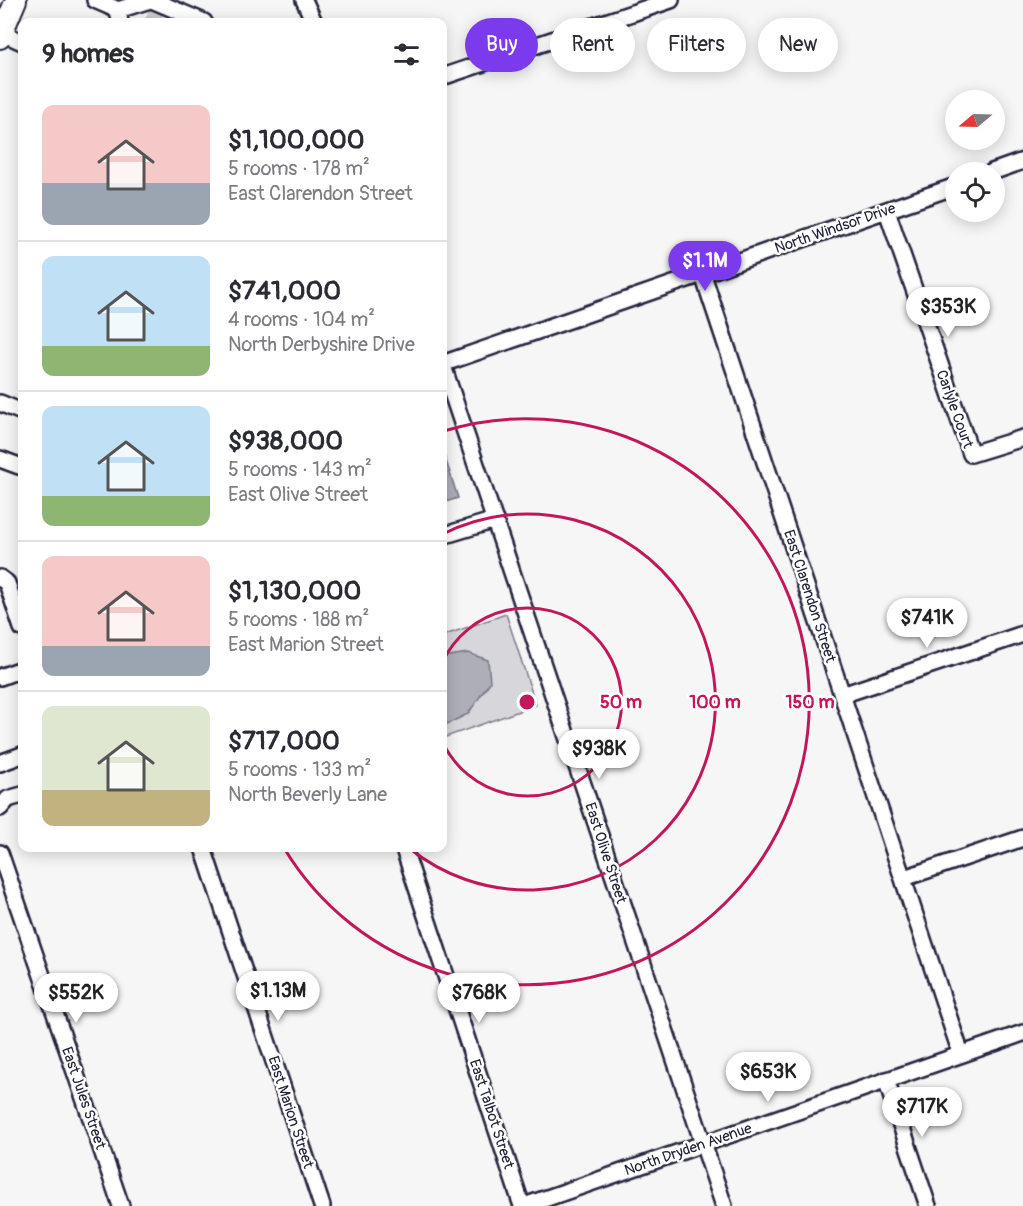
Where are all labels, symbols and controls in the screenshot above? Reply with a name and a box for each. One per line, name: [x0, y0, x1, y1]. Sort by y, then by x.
chip: Buy: [465, 18, 538, 72]
chip: Rent: [550, 18, 635, 72]
chip: Filters: [647, 18, 746, 72]
chip: New: [758, 18, 838, 72]
text: 9 homes: [42, 38, 134, 70]
icon: filters: [390, 38, 423, 71]
north arrow: [945, 90, 1005, 150]
map controls: [945, 90, 1005, 222]
text: $1,100,000: [228, 124, 364, 156]
icon: home: [90, 129, 162, 201]
text: 5 rooms · 178 m²: [228, 156, 370, 181]
button: locate: [945, 162, 1005, 222]
text: East Clarendon Street: [228, 181, 413, 206]
street label: North Windsor Drive: [772, 199, 899, 258]
pin: $1.1M: [663, 241, 747, 292]
text: $1.1M: [682, 248, 728, 273]
text: $741,000: [228, 275, 341, 307]
icon: home: [90, 280, 162, 352]
pin: $353K: [906, 287, 990, 338]
text: $353K: [920, 294, 976, 319]
text: 4 rooms · 104 m²: [228, 307, 375, 332]
text: North Derbyshire Drive: [228, 332, 415, 357]
street label: Carlyle Court: [932, 367, 978, 452]
text: $938,000: [228, 425, 343, 457]
icon: home: [90, 430, 162, 502]
text: 5 rooms · 143 m²: [228, 457, 372, 482]
text: East Olive Street: [228, 482, 368, 507]
street label: East Clarendon Street: [779, 527, 840, 666]
text: $1,130,000: [228, 575, 361, 607]
icon: home: [90, 580, 162, 652]
pin: $741K: [885, 598, 969, 649]
text: $741K: [901, 605, 953, 630]
text: 5 rooms · 188 m²: [228, 607, 369, 632]
text: East Marion Street: [228, 632, 384, 657]
text: 50 m: [600, 691, 642, 714]
text: 100 m: [689, 691, 741, 714]
text: 150 m: [786, 691, 835, 714]
centre of rings: [517, 692, 537, 712]
text: $717,000: [228, 725, 340, 757]
pin: $938K: [557, 729, 641, 780]
icon: home: [90, 730, 162, 802]
text: $938K: [572, 736, 626, 761]
text: 5 rooms · 133 m²: [228, 757, 371, 782]
text: North Beverly Lane: [228, 782, 387, 807]
street label: East Olive Street: [580, 800, 631, 907]
pin: $1.13M: [229, 971, 327, 1022]
pin: $552K: [34, 973, 118, 1024]
pin: $768K: [437, 973, 521, 1024]
text: $1.13M: [250, 978, 306, 1003]
text: $552K: [48, 980, 104, 1005]
text: $768K: [451, 980, 507, 1005]
street label: East Jules Street: [57, 1044, 110, 1153]
pin: $653K: [726, 1052, 810, 1103]
street label: East Marion Street: [263, 1054, 318, 1172]
street label: East Talbot Street: [465, 1057, 518, 1172]
text: $653K: [740, 1059, 796, 1084]
pin: $717K: [880, 1087, 964, 1138]
text: $717K: [896, 1094, 948, 1119]
street label: North Dryden Avenue: [622, 1119, 755, 1180]

